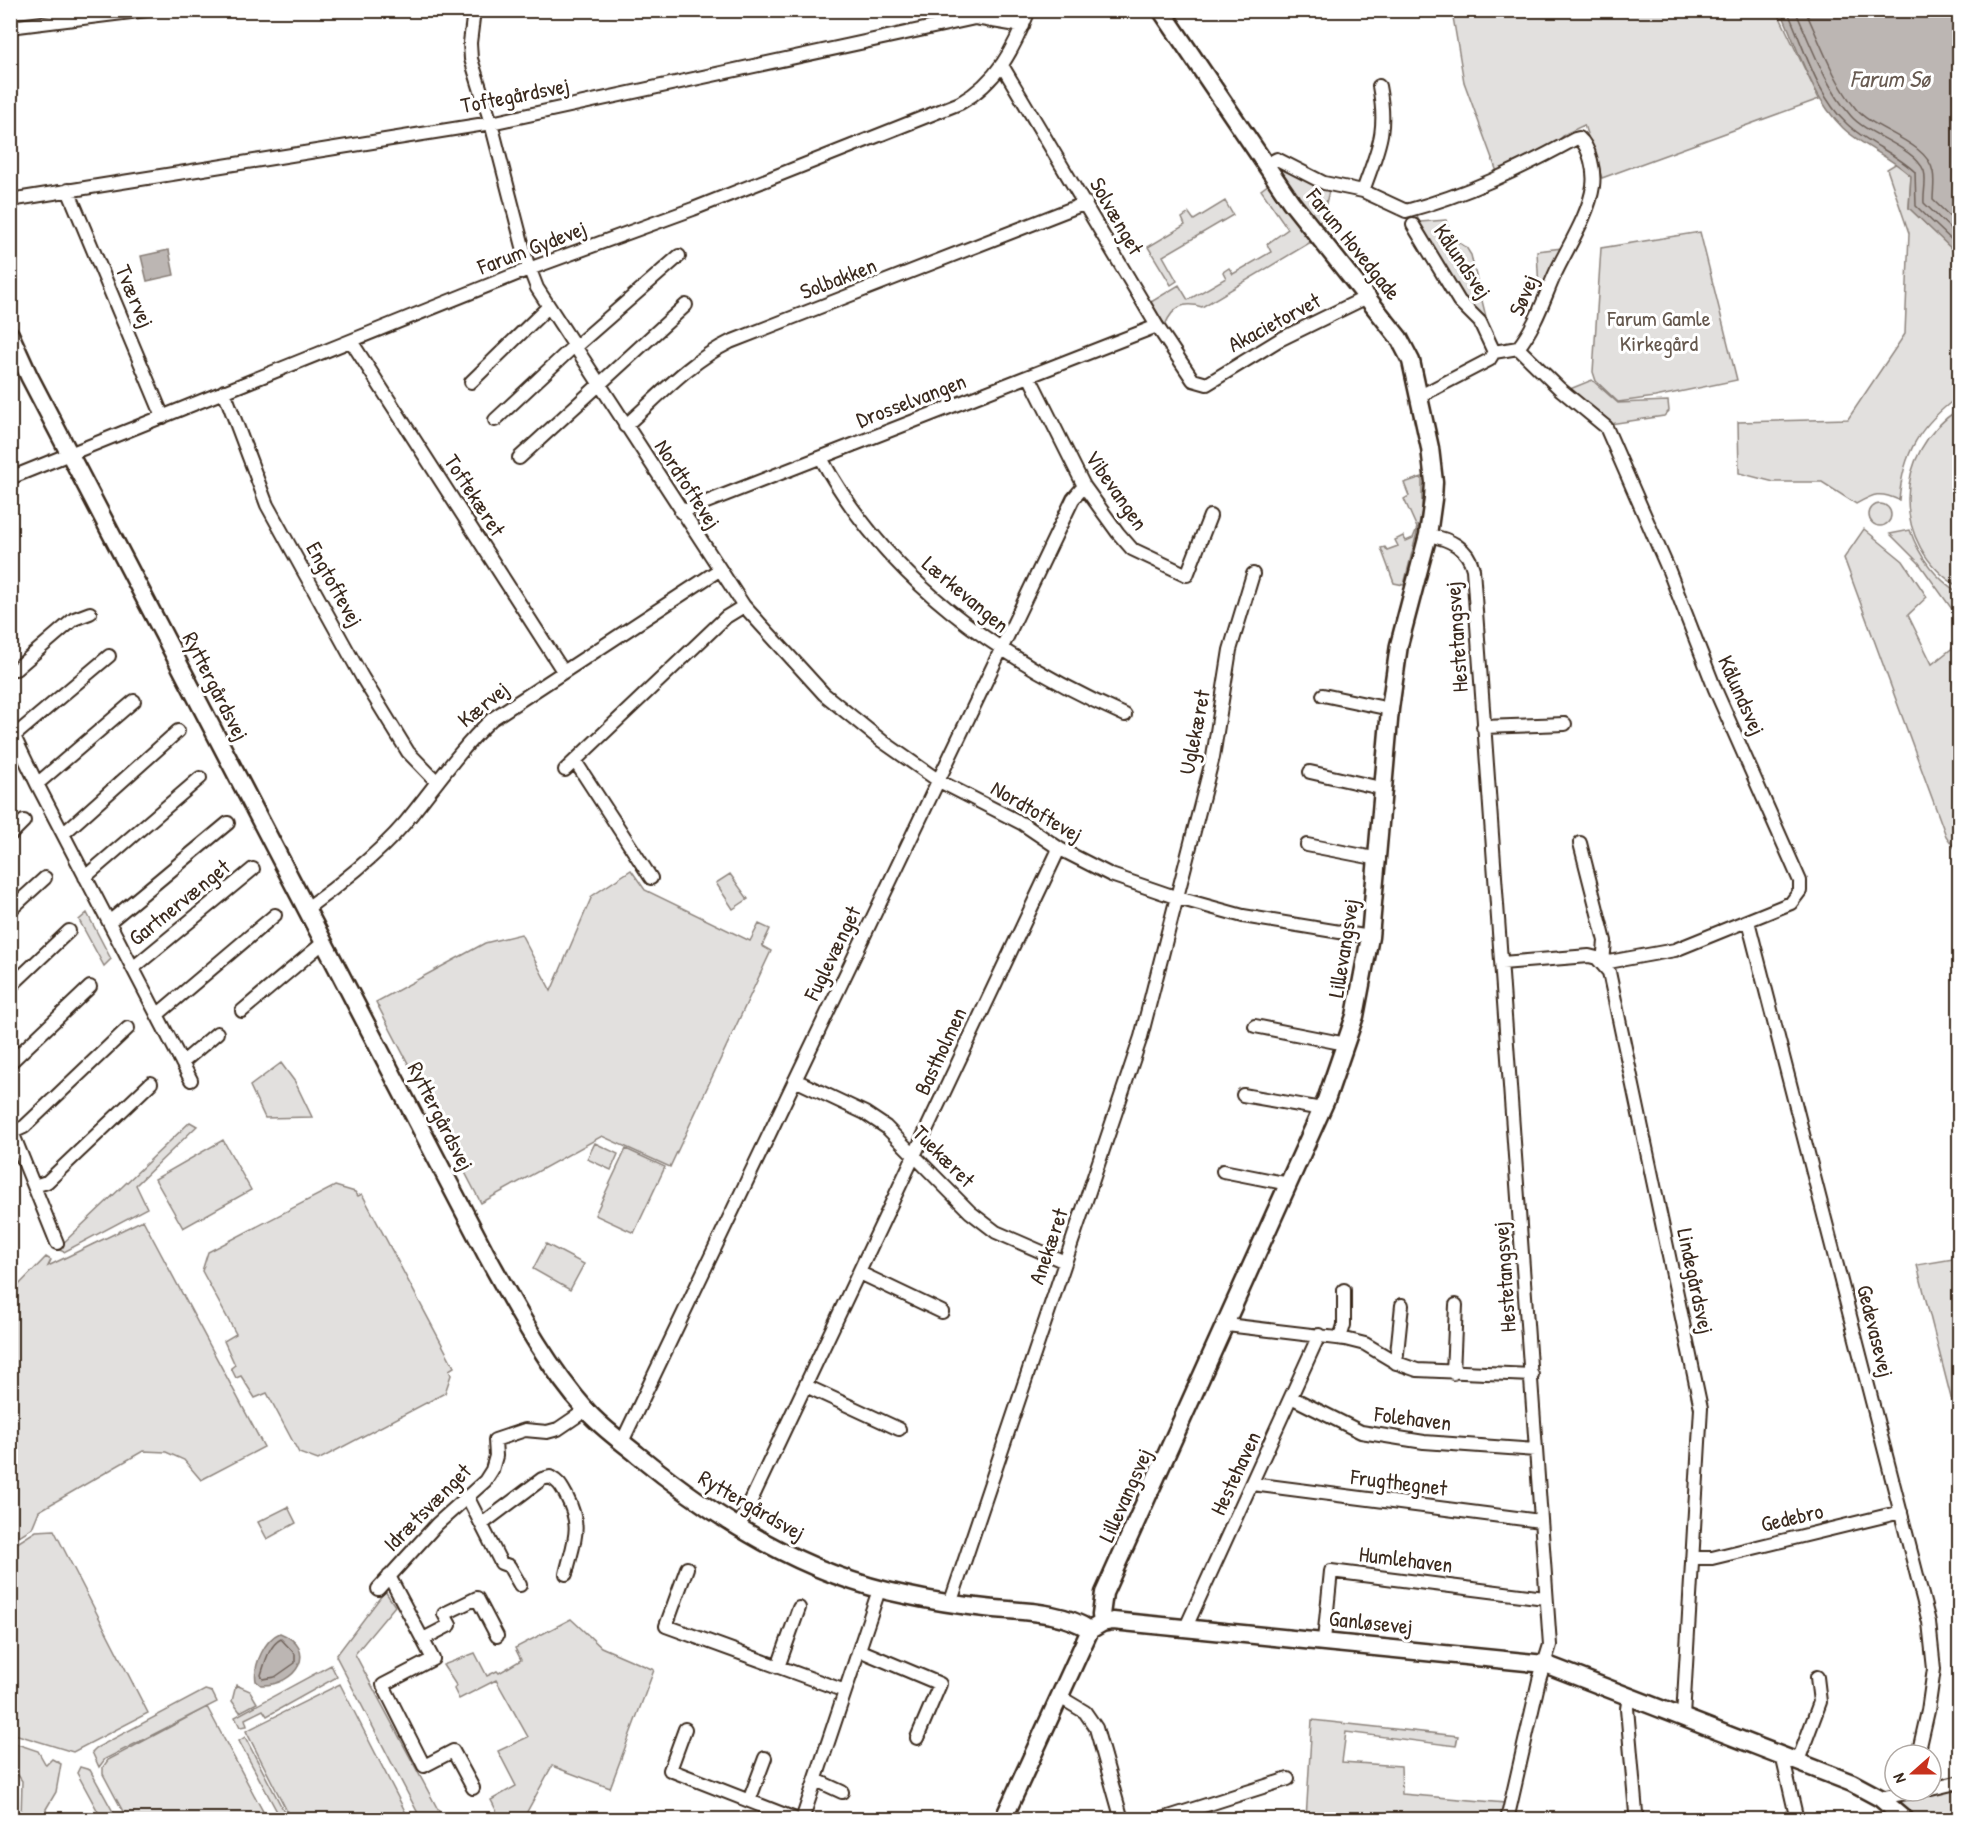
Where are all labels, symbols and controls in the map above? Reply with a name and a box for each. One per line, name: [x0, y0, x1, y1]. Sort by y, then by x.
water label: Farum Sø: [1850, 62, 1932, 94]
street label: Toftegårdsvej: [458, 70, 572, 120]
street label: Solvænget: [1083, 172, 1151, 261]
street label: Farum Hovedgade: [1299, 181, 1408, 306]
street label: Farum Gydevej: [472, 213, 591, 282]
street label: Kålundsvej: [1427, 218, 1499, 304]
street label: Solbakken: [796, 250, 880, 306]
street label: Tværvej: [108, 260, 162, 332]
street label: Søvej: [1501, 270, 1545, 320]
street label: Akacietorvet: [1222, 285, 1326, 359]
park label: Farum Gamle Kirkegård: [1607, 303, 1711, 358]
street label: Drosselvangen: [852, 365, 970, 435]
street label: Nordtoftevej: [648, 433, 728, 535]
street label: Vibevangen: [1079, 444, 1155, 536]
street label: Toftekæret: [437, 448, 513, 542]
street label: Engtoftevej: [299, 536, 371, 632]
street label: Lærkevangen: [916, 549, 1016, 639]
street label: Hestetangsvej: [1437, 581, 1475, 693]
street label: Ryttergårdsvej: [176, 626, 256, 746]
street label: Kålundsvej: [1711, 650, 1773, 740]
street label: Kærvej: [451, 674, 515, 734]
street label: Uglekæret: [1171, 687, 1217, 777]
street label: Nordtoftevej: [986, 773, 1088, 849]
street label: Gartnervænget: [122, 852, 236, 952]
street label: Lillevangsvej: [1320, 896, 1366, 1000]
street label: Fuglevænget: [796, 901, 868, 1006]
street label: Bastholmen: [907, 1002, 973, 1100]
street label: Ryttergårdsvej: [401, 1056, 481, 1176]
street label: Tuekæret: [906, 1118, 982, 1194]
street label: Anekæret: [1021, 1204, 1075, 1288]
street label: Hestetangsvej: [1485, 1221, 1523, 1333]
street label: Lindegårdsvej: [1670, 1226, 1722, 1336]
street label: Gedevasevej: [1850, 1282, 1902, 1380]
street label: Folehaven: [1372, 1398, 1453, 1438]
street label: Hestehaven: [1203, 1426, 1267, 1520]
street label: Lillevangsvej: [1091, 1443, 1159, 1547]
street label: Idrætsvænget: [376, 1456, 478, 1558]
street label: Frugthegnet: [1348, 1461, 1449, 1503]
street label: Ryttergårdsvej: [693, 1462, 811, 1548]
street label: Gedebro: [1758, 1495, 1826, 1539]
street label: Humlehaven: [1358, 1538, 1454, 1580]
street label: Ganløsevej: [1328, 1603, 1414, 1641]
north arrow: [1883, 1743, 1943, 1803]
text: N: [1887, 1770, 1911, 1786]

